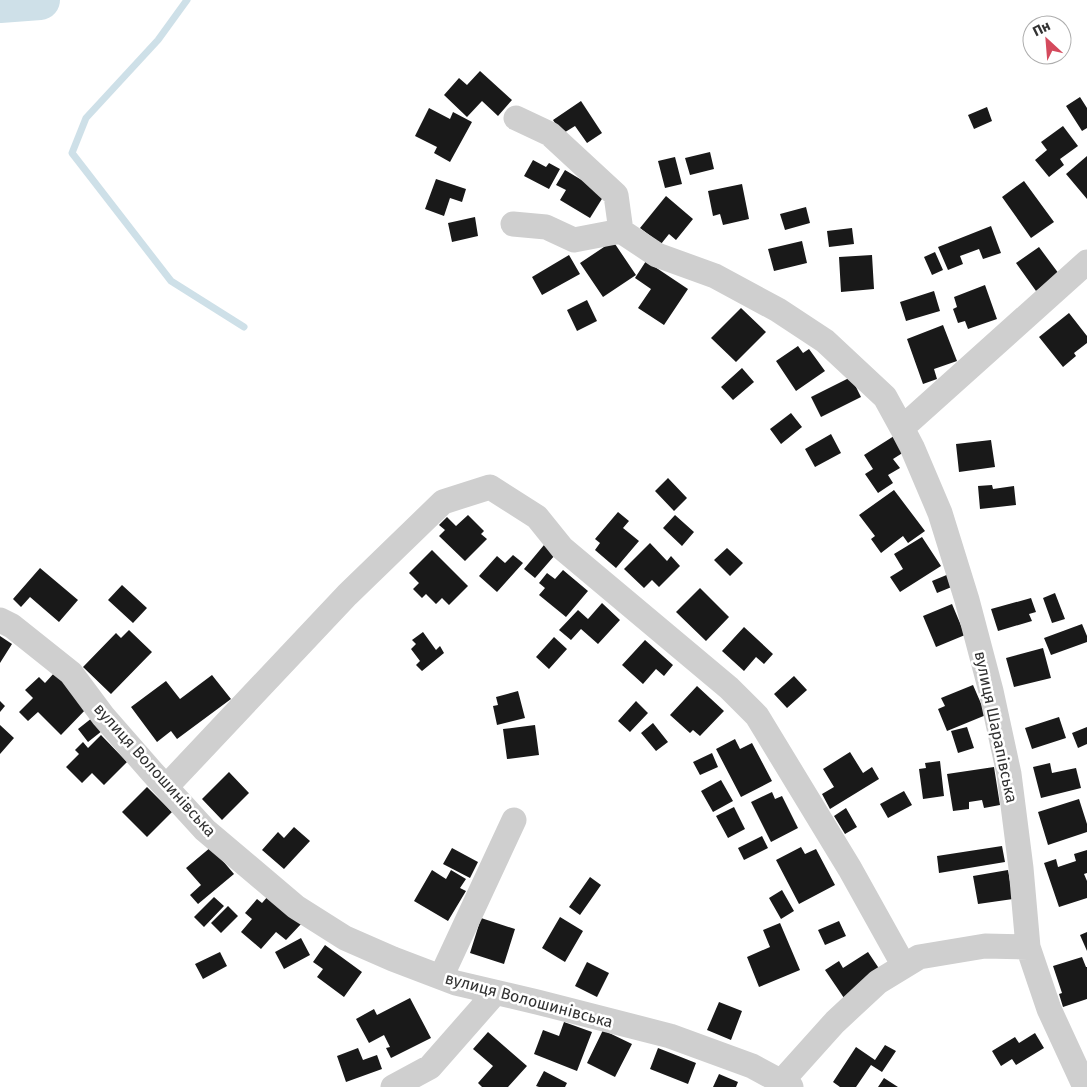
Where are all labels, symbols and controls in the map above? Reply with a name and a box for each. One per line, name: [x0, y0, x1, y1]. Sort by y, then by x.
north arrow: [1022, 15, 1072, 65]
text: Пн: [1030, 17, 1053, 40]
street label: вулиця Шарапівська: [971, 649, 1021, 805]
street label: вулиця Волошинівська: [90, 699, 220, 841]
street label: вулиця Волошинівська: [443, 968, 615, 1032]

